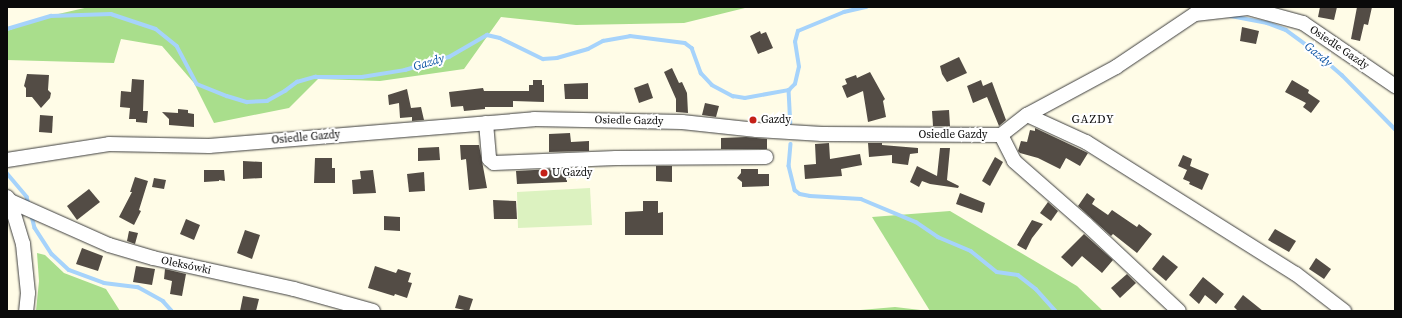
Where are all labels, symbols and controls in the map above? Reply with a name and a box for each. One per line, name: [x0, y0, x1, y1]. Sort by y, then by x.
street label: Osiedle Gazdy: [1307, 23, 1371, 73]
water label: Gazdy: [1301, 39, 1335, 71]
water label: Gazdy: [412, 52, 446, 74]
place label: Gazdy: [761, 113, 791, 127]
district label: GAZDY: [1071, 113, 1115, 127]
street label: Osiedle Gazdy: [594, 114, 664, 128]
marker: Gazdy: [748, 115, 758, 125]
street label: Osiedle Gazdy: [271, 128, 341, 148]
street label: Osiedle Gazdy: [918, 128, 988, 142]
place label: U Gazdy: [552, 166, 592, 180]
marker: U Gazdy: [539, 168, 549, 178]
street label: Oleksówki: [160, 254, 212, 278]

